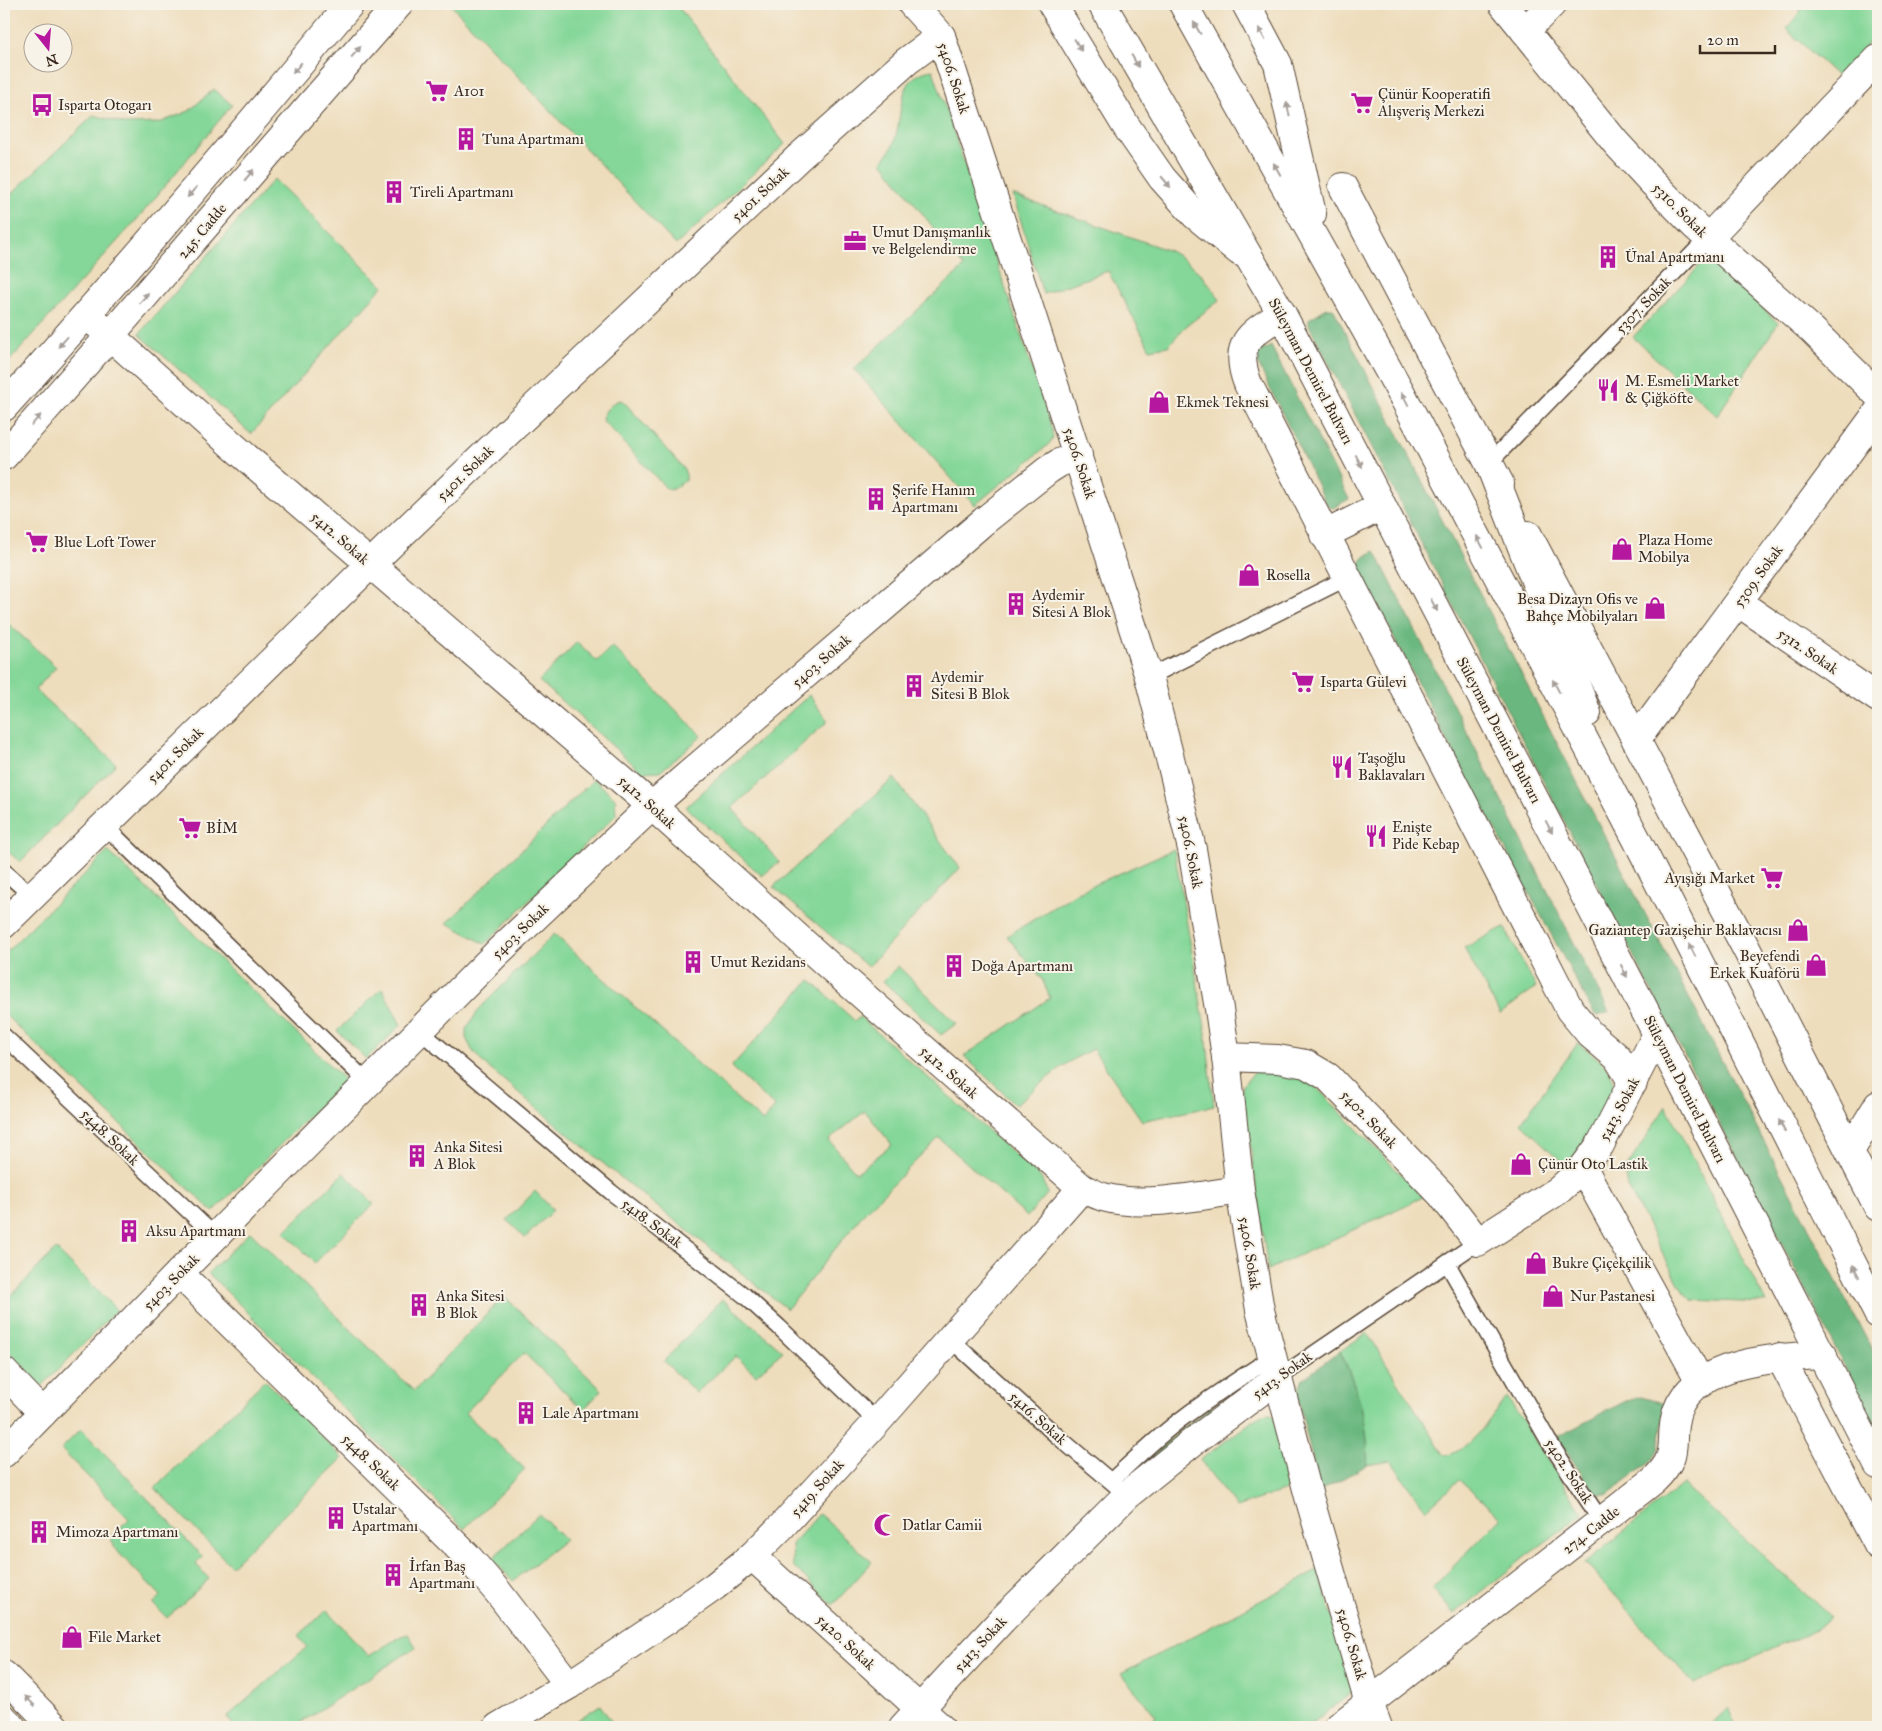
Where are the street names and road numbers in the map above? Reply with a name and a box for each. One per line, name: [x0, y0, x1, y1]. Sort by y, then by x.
street label: 5406. Sokak: [934, 40, 974, 116]
street label: 5401. Sokak: [727, 163, 793, 225]
street label: 5310. Sokak: [1649, 179, 1711, 241]
street label: 245. Cadde: [174, 200, 230, 262]
street label: 5307. Sokak: [1611, 273, 1675, 337]
street label: Süleyman Demirel Bulvarı: [1265, 295, 1357, 447]
street label: 5406. Sokak: [1060, 425, 1100, 501]
street label: 5401. Sokak: [433, 441, 497, 505]
street label: 5412. Sokak: [307, 508, 373, 568]
street label: 5309. Sokak: [1729, 541, 1787, 611]
street label: 5312. Sokak: [1774, 624, 1842, 678]
street label: 5403. Sokak: [788, 630, 854, 692]
street label: Süleyman Demirel Bulvarı: [1453, 654, 1545, 806]
street label: 5401. Sokak: [143, 723, 207, 787]
street label: 5412. Sokak: [614, 771, 680, 833]
street label: 5406. Sokak: [1175, 814, 1207, 890]
street label: 5403. Sokak: [488, 899, 552, 963]
street label: Süleyman Demirel Bulvarı: [1640, 1012, 1730, 1166]
street label: 5412. Sokak: [916, 1042, 982, 1102]
street label: 5413. Sokak: [1595, 1074, 1643, 1144]
street label: 5402. Sokak: [1337, 1086, 1401, 1152]
street label: 5448. Sokak: [77, 1105, 143, 1169]
street label: 5418. Sokak: [618, 1194, 686, 1252]
street label: 5406. Sokak: [1235, 1215, 1265, 1291]
street label: 5403. Sokak: [139, 1250, 203, 1314]
street label: 5413. Sokak: [1249, 1347, 1316, 1403]
street label: 5416. Sokak: [1005, 1387, 1071, 1449]
street label: 5448. Sokak: [338, 1430, 404, 1494]
street label: 5402. Sokak: [1541, 1435, 1597, 1507]
street label: 5419. Sokak: [786, 1455, 848, 1521]
street label: 274. Cadde: [1559, 1502, 1623, 1558]
street label: 5406. Sokak: [1333, 1606, 1371, 1682]
street label: 5420. Sokak: [813, 1610, 879, 1674]
street label: 5413. Sokak: [950, 1612, 1010, 1676]

